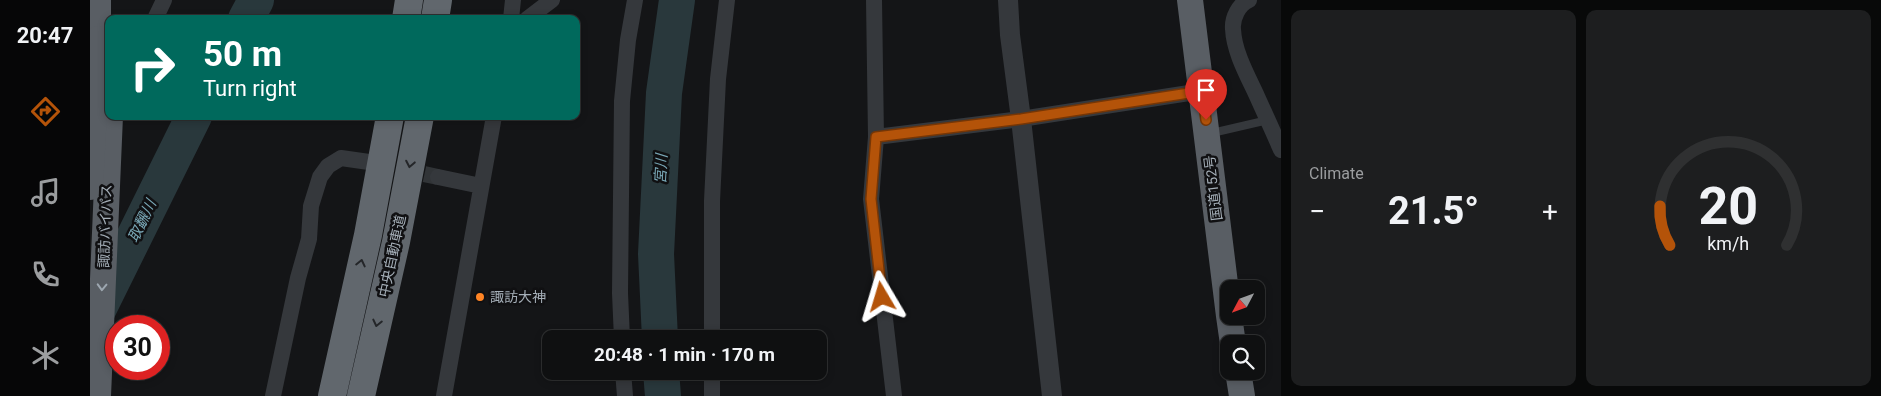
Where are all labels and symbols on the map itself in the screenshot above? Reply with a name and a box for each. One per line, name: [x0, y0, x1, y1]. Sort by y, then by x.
pin: [1185, 69, 1227, 120]
water label: 宮川: [651, 152, 671, 184]
street label: 国道152号: [1201, 154, 1225, 222]
one-way arrow: [406, 160, 416, 169]
street label: 諏訪バイパス: [96, 184, 114, 268]
water label: 取飜川: [124, 195, 161, 245]
street label: 中央自動車道: [375, 213, 409, 299]
one-way arrow: [355, 259, 366, 267]
position arrow: [855, 270, 907, 322]
north arrow: [1220, 280, 1265, 325]
one-way arrow: [97, 284, 108, 292]
place label: 諏訪大神: [490, 289, 546, 305]
marker: 諏訪大神: [474, 291, 486, 303]
speed limit sign: 30: [105, 315, 170, 380]
one-way arrow: [372, 319, 383, 328]

